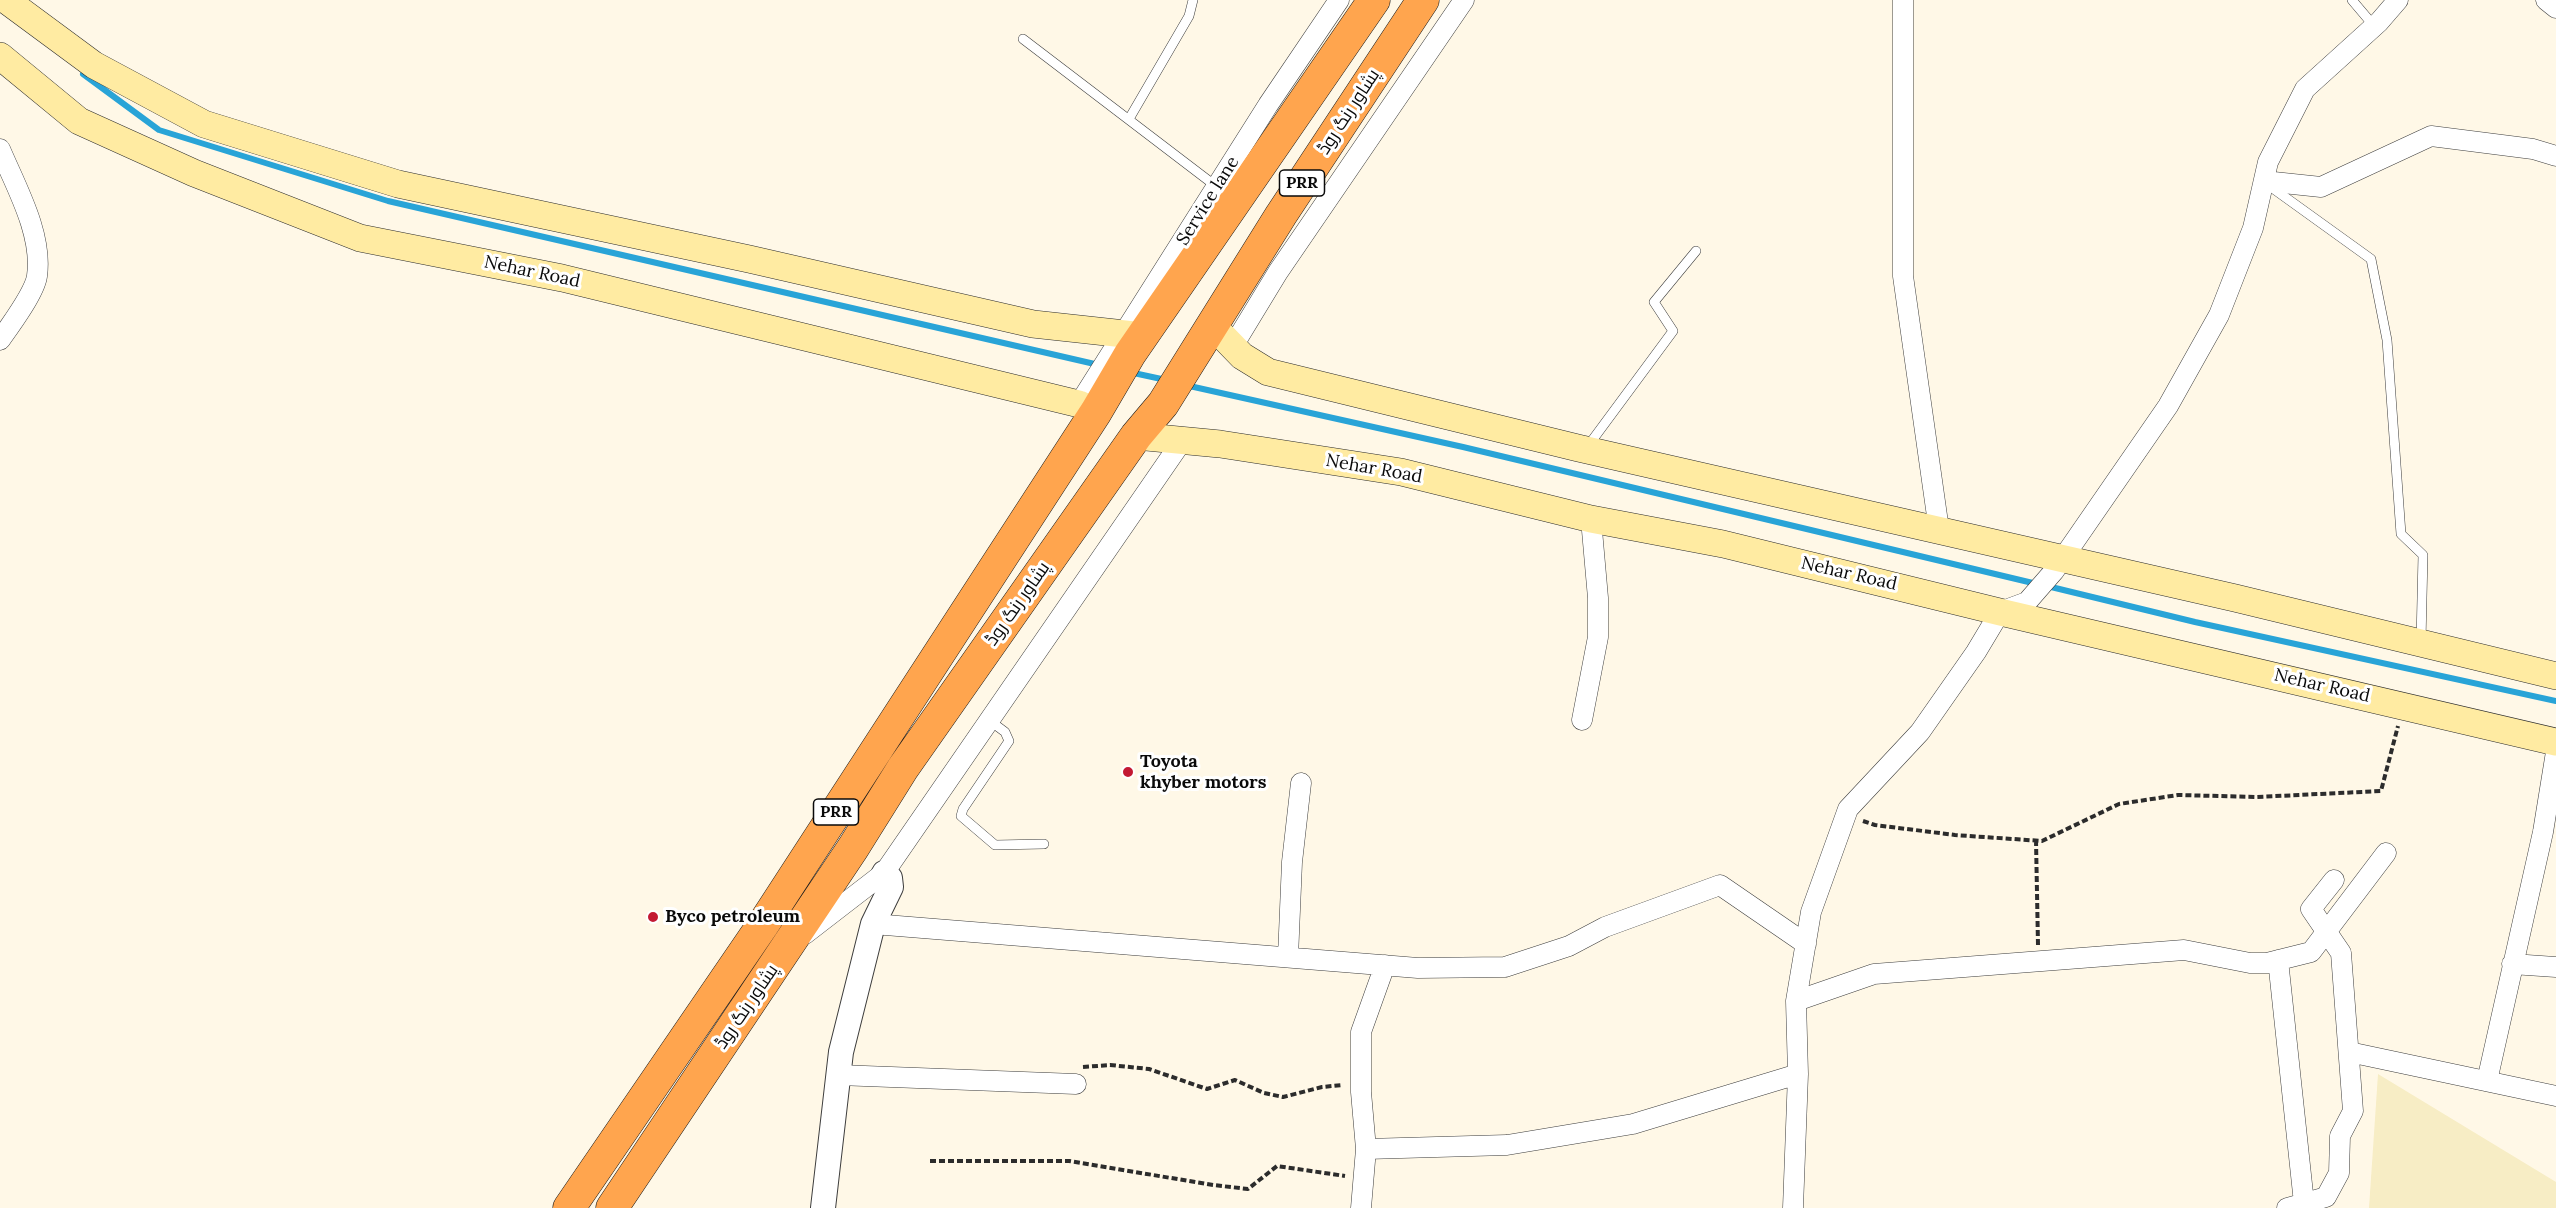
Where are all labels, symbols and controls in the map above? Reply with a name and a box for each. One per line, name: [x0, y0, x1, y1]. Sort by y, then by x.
street label: پشاور رنگ روڈ: [1314, 65, 1384, 159]
street label: Service lane: [1172, 153, 1244, 249]
road number: PRR: [1280, 170, 1324, 196]
street label: Nehar Road: [482, 251, 582, 293]
street label: Nehar Road: [1324, 450, 1424, 488]
street label: Nehar Road: [1799, 552, 1899, 596]
street label: پشاور رنگ روڈ: [981, 558, 1055, 650]
street label: Nehar Road: [2272, 664, 2372, 708]
place label: Toyota khyber motors: [1140, 751, 1266, 794]
marker: Toyota khyber motors: [1121, 765, 1135, 779]
road number: PRR: [814, 799, 858, 825]
place label: Byco petroleum: [665, 906, 800, 928]
marker: Byco petroleum: [646, 910, 660, 924]
street label: پشاور رنگ روڈ: [711, 961, 783, 1053]

